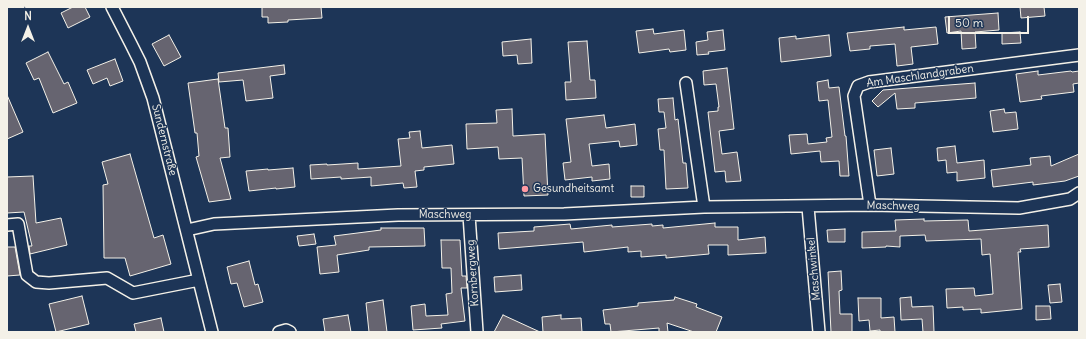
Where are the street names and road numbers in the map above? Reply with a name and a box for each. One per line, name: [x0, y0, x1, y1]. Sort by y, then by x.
street label: Am Maschlandgraben: [866, 62, 974, 90]
street label: Sundernstraße: [149, 103, 179, 177]
street label: Maschweg: [867, 199, 919, 213]
street label: Maschweg: [419, 208, 471, 222]
street label: Maschwinkel: [805, 237, 823, 301]
street label: Kornbergweg: [464, 239, 482, 307]

